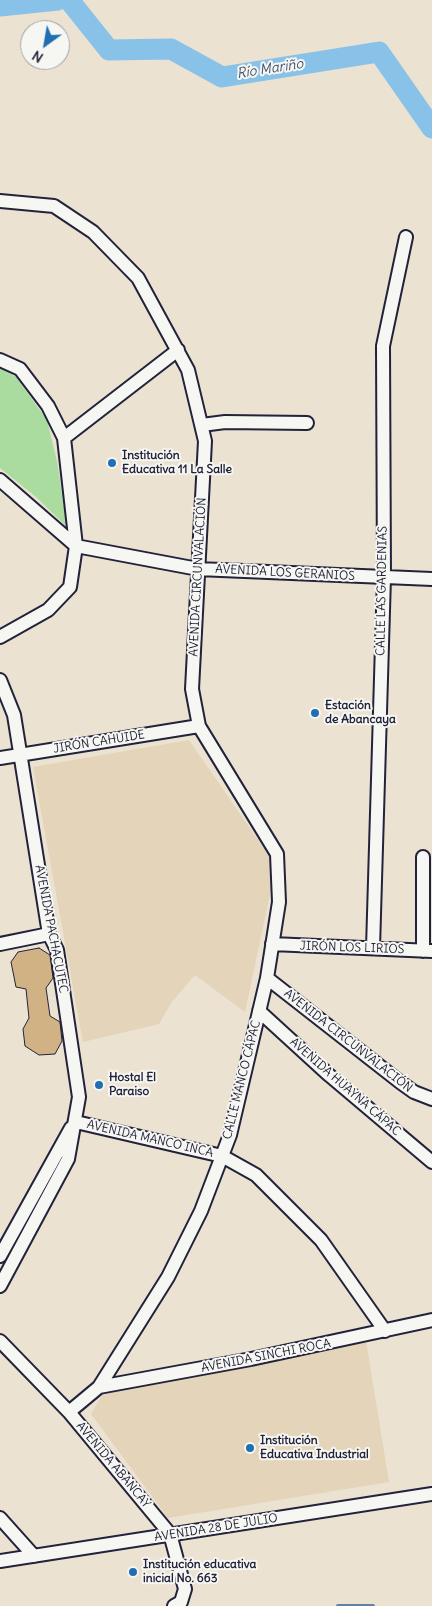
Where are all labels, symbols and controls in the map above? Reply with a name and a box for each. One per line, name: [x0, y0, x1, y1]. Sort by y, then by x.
north arrow: [20, 20, 70, 70]
text: N: [29, 47, 46, 67]
water label: Río Mariño: [235, 55, 305, 83]
place label: Institución Educativa 11 La Salle: [122, 449, 232, 477]
marker: Institución Educativa 11 La Salle: [106, 457, 118, 469]
street label: AVENIDA CIRCUNVALACIÓN: [187, 497, 209, 657]
street label: CALLE LAS GARDENIAS: [374, 526, 390, 656]
street label: AVENIDA LOS GERANIOS: [215, 562, 355, 584]
place label: Estación de Abancaya: [325, 699, 396, 727]
marker: Estación de Abancaya: [309, 707, 321, 719]
street label: JIRÓN CAHUIDE: [52, 728, 146, 756]
street label: AVENIDA PACHACUTEC: [32, 864, 70, 994]
street label: JIRÓN LOS LIRIOS: [299, 939, 405, 957]
street label: AVENIDA CIRCUNVALACIÓN: [281, 986, 415, 1096]
street label: CALLE MANCO CÁPAC: [220, 1019, 264, 1141]
street label: AVENIDA HUAYNA CÁPAC: [287, 1035, 403, 1139]
place label: Hostal El Paraiso: [109, 1071, 156, 1099]
marker: Hostal El Paraiso: [93, 1079, 105, 1091]
street label: AVENIDA MANCO INCA: [85, 1117, 215, 1161]
street label: AVENIDA SINCHI ROCA: [200, 1336, 332, 1376]
street label: AVENIDA ABANCAY: [73, 1419, 153, 1511]
place label: Institución Educativa Industrial: [260, 1434, 369, 1462]
marker: Institución Educativa Industrial: [244, 1442, 256, 1454]
street label: AVENIDA 28 DE JULIO: [153, 1511, 279, 1545]
place label: Institución educativa inicial No. 663: [143, 1558, 256, 1586]
marker: Institución educativa inicial No. 663: [127, 1566, 139, 1578]

